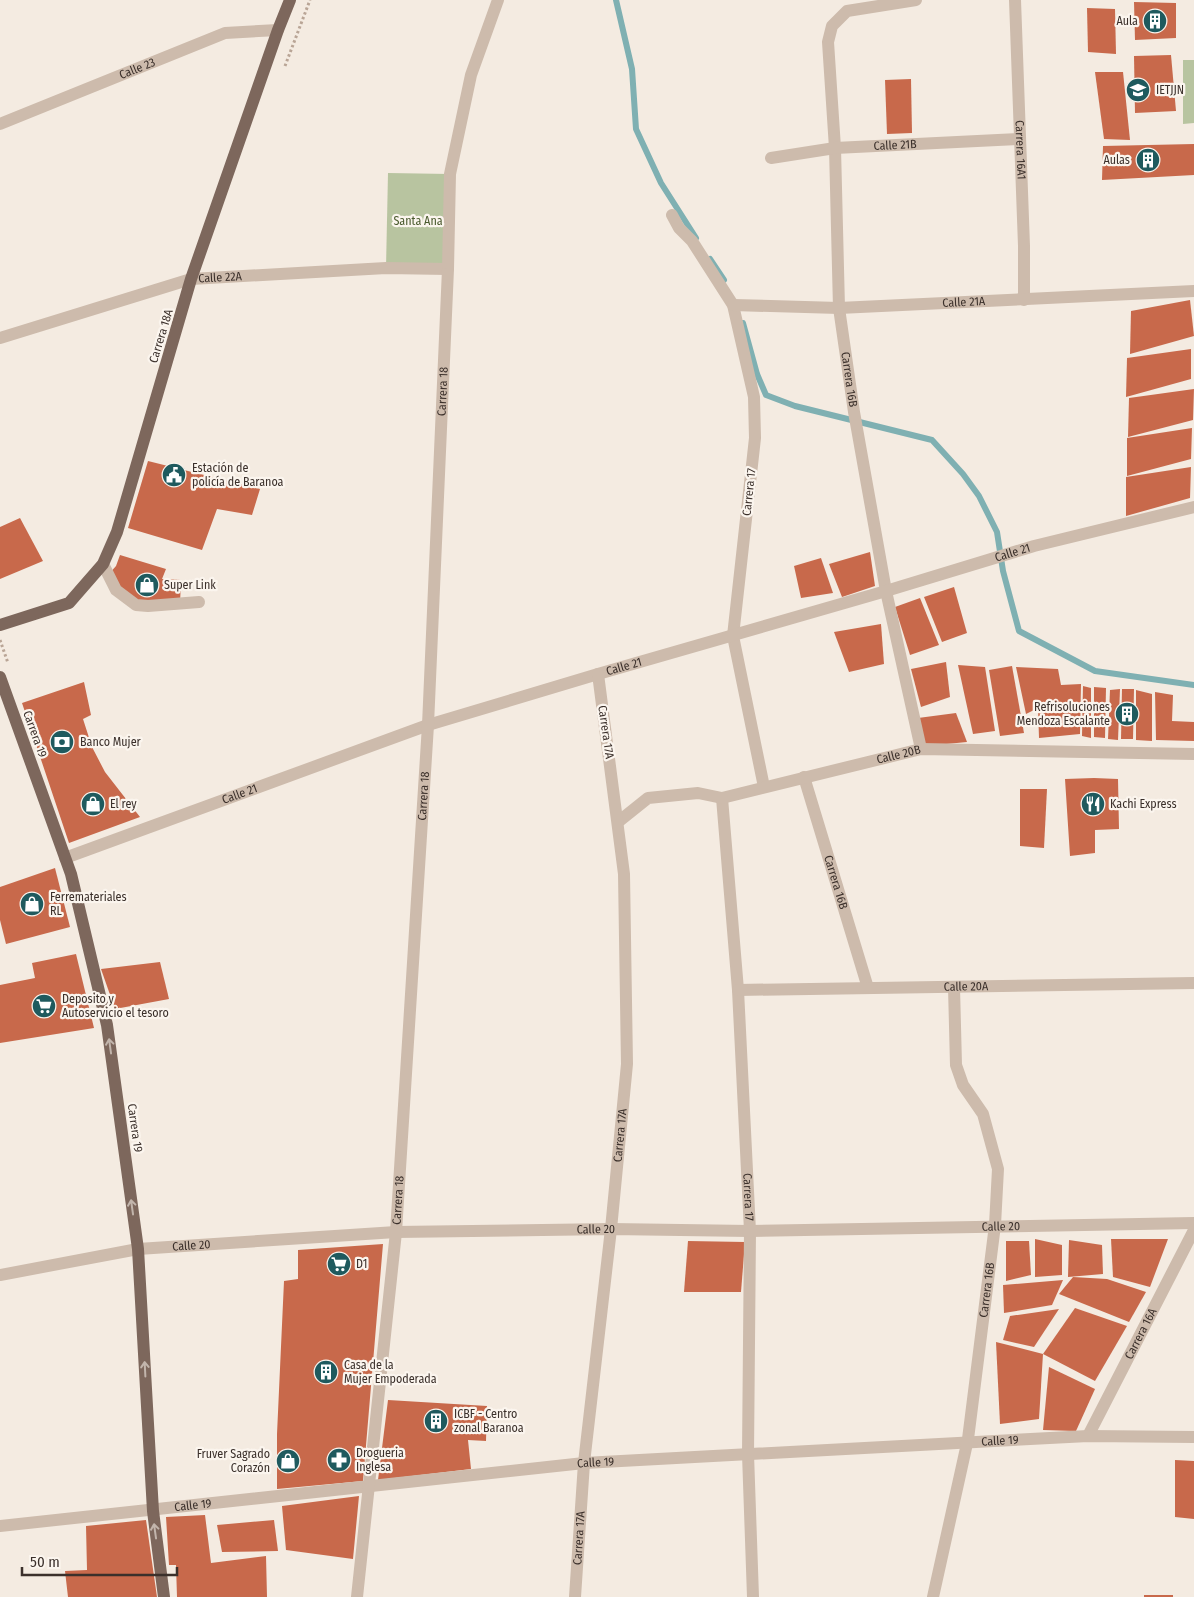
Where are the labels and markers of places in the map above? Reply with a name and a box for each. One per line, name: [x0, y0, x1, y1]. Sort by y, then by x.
building icon: Aula: [1142, 8, 1168, 34]
place label: Aula: [1116, 14, 1138, 28]
school or university icon: IETJJN: [1125, 77, 1151, 103]
place label: IETJJN: [1156, 83, 1184, 97]
building icon: Aulas: [1135, 147, 1161, 173]
place label: Aulas: [1103, 153, 1130, 167]
place label: Estación de policía de Baranoa: [192, 461, 284, 489]
public building icon: Estación de policía de Baranoa: [161, 462, 187, 488]
shop icon: Super Link: [134, 572, 160, 598]
place label: Super Link: [164, 578, 216, 592]
place label: Refrisoluciones Mendoza Escalante: [1017, 700, 1110, 728]
building icon: Refrisoluciones Mendoza Escalante: [1114, 701, 1140, 727]
bank icon: Banco Mujer: [49, 729, 75, 755]
place label: Banco Mujer: [80, 735, 142, 749]
shop icon: El rey: [80, 791, 106, 817]
restaurant icon: Kachi Express: [1080, 791, 1106, 817]
place label: El rey: [110, 797, 137, 811]
place label: Kachi Express: [1110, 797, 1177, 811]
place label: Ferremateriales RL: [50, 890, 127, 918]
shop icon: Ferremateriales RL: [19, 891, 45, 917]
place label: Deposito y Autoservicio el tesoro: [62, 992, 169, 1020]
supermarket icon: Deposito y Autoservicio el tesoro: [31, 993, 57, 1019]
supermarket icon: D1: [326, 1251, 352, 1277]
place label: D1: [356, 1257, 368, 1271]
place label: Casa de la Mujer Empoderada: [344, 1358, 437, 1386]
building icon: Casa de la Mujer Empoderada: [313, 1359, 339, 1385]
place label: ICBF - Centro zonal Baranoa: [454, 1407, 524, 1435]
building icon: ICBF - Centro zonal Baranoa: [423, 1408, 449, 1434]
place label: Drogueria Inglesa: [356, 1446, 404, 1474]
place label: Fruver Sagrado Corazón: [197, 1447, 270, 1475]
pharmacy icon: Drogueria Inglesa: [326, 1447, 352, 1473]
shop icon: Fruver Sagrado Corazón: [275, 1448, 301, 1474]

